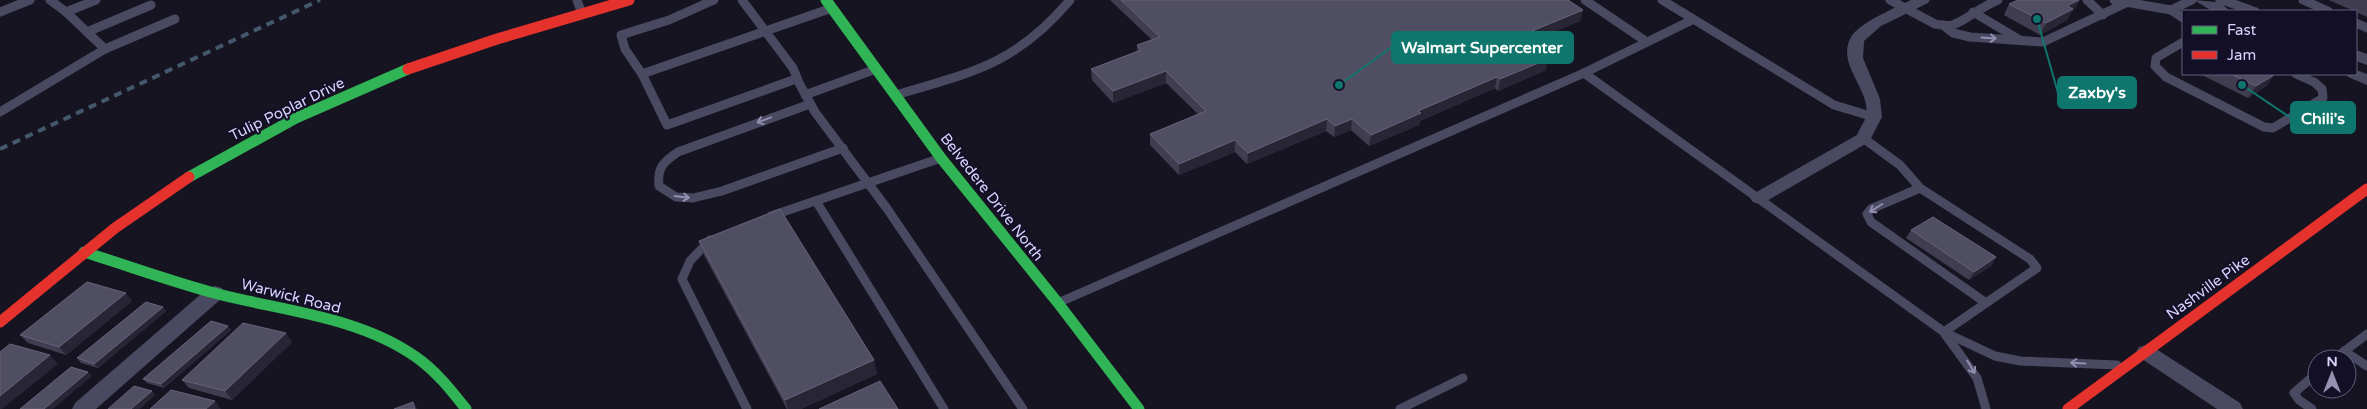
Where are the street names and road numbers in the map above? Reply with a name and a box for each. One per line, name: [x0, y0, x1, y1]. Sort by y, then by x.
street label: Tulip Poplar Drive: [227, 73, 347, 145]
street label: Belvedere Drive North: [937, 130, 1047, 264]
street label: Nashville Pike: [2163, 251, 2253, 323]
street label: Warwick Road: [239, 275, 343, 317]

